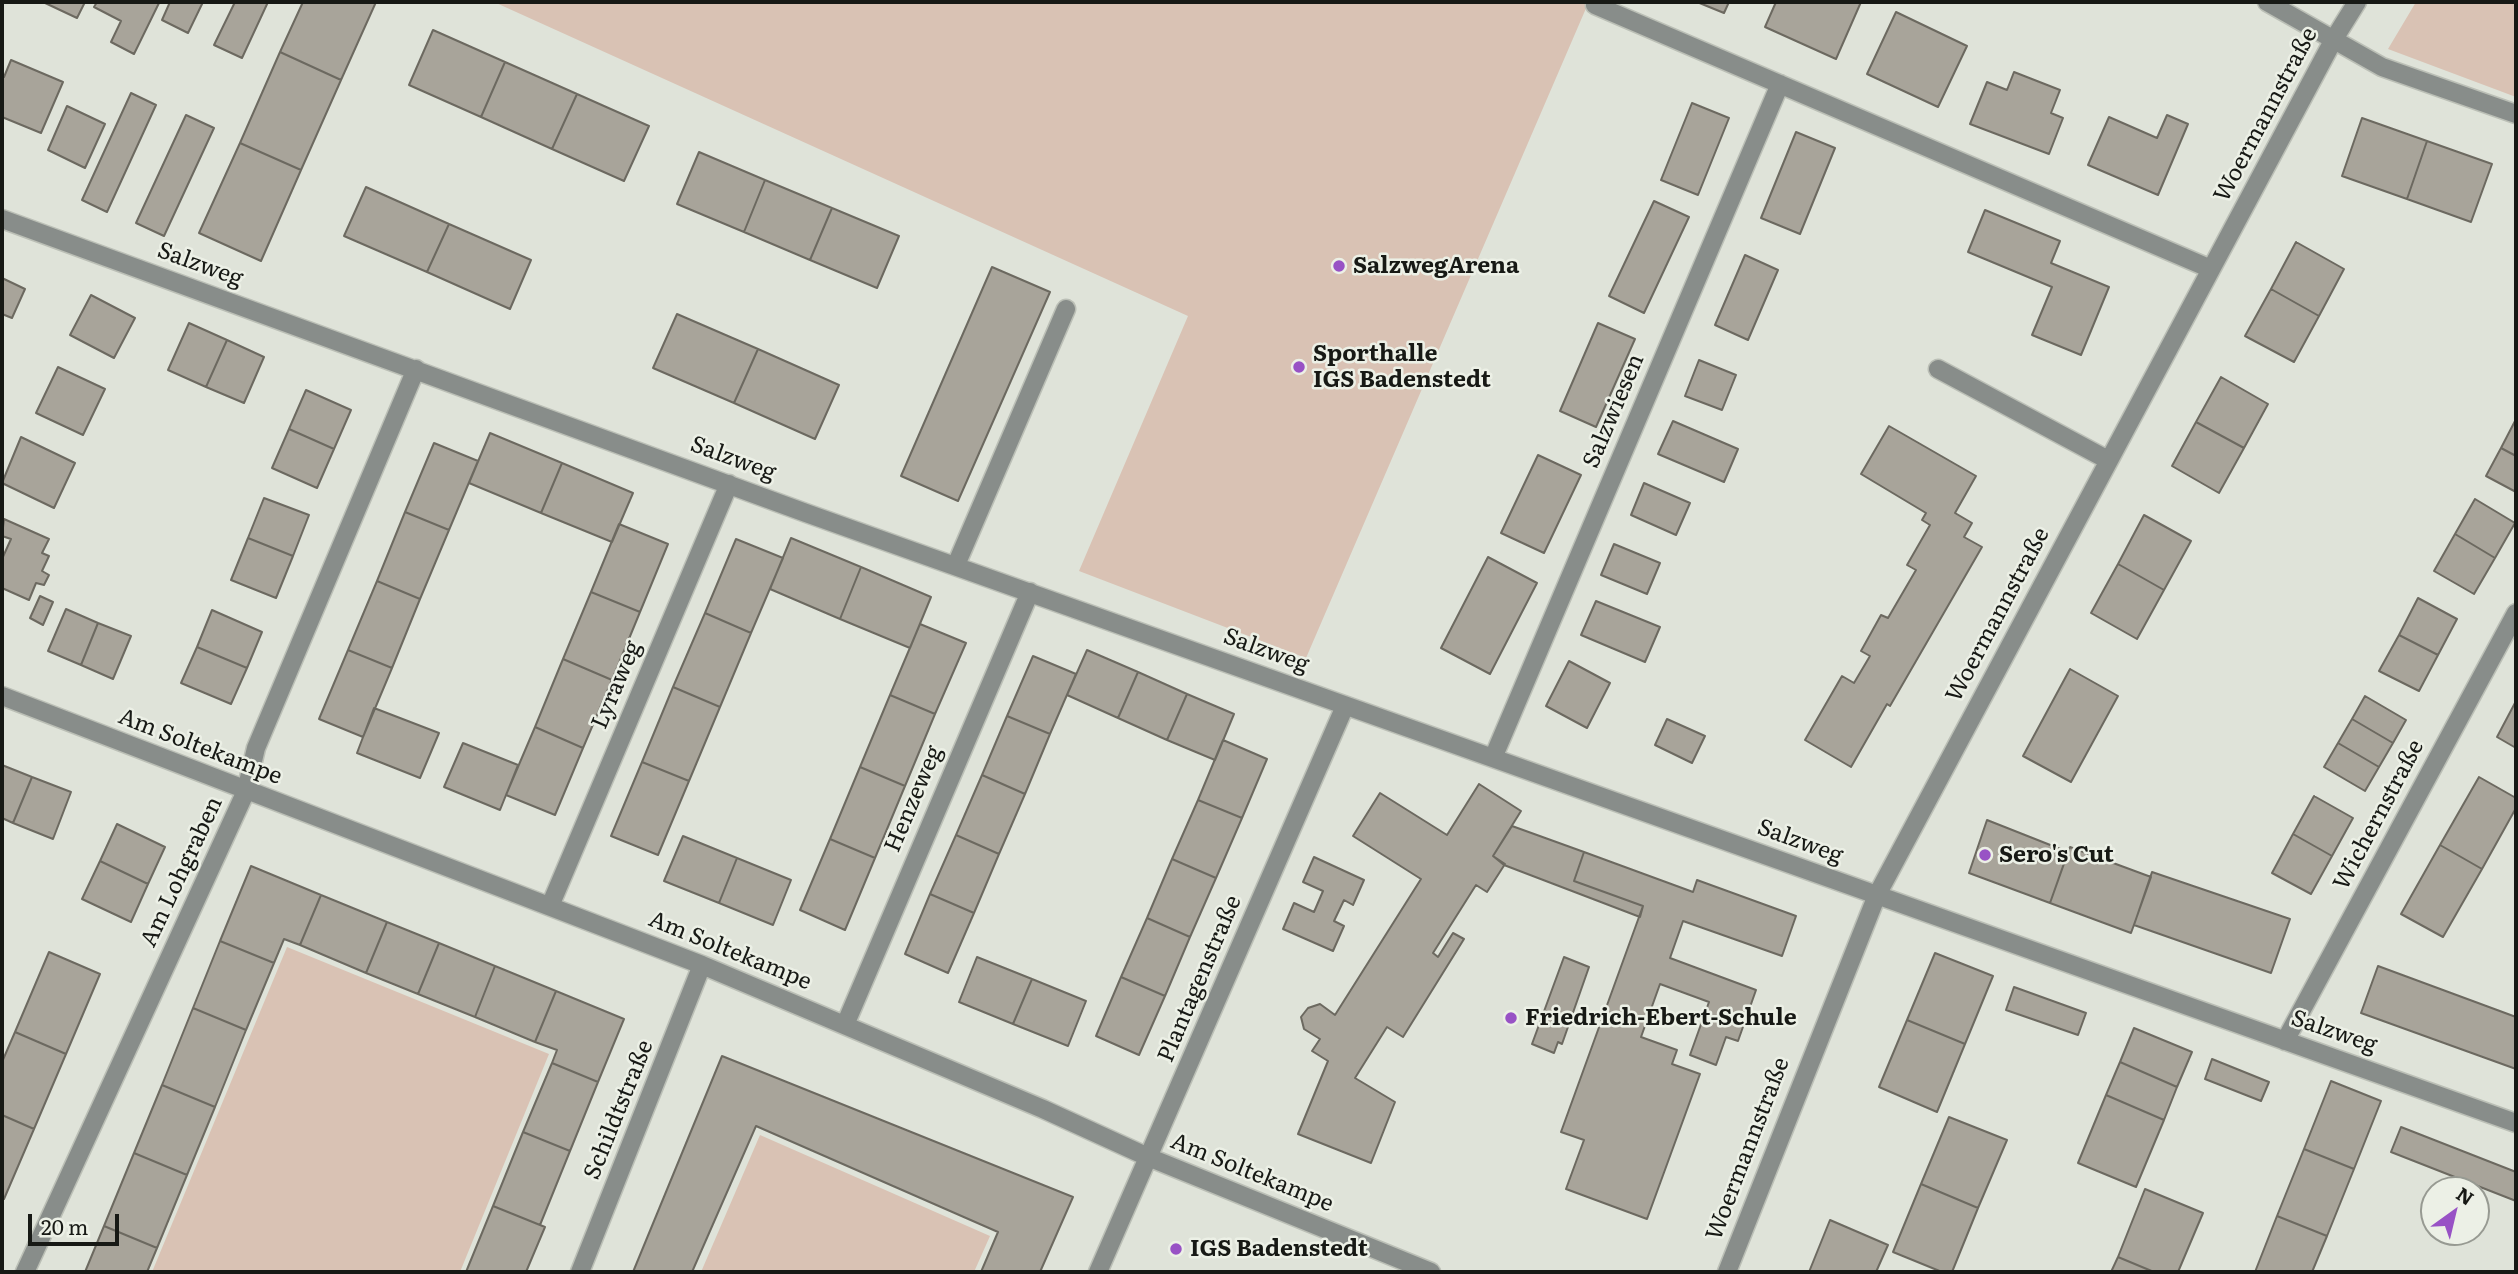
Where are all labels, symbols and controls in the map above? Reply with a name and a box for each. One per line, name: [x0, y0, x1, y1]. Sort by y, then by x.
street label: Woermannstraße: [2208, 23, 2324, 207]
street label: Salzweg: [153, 237, 247, 293]
place label: SalzwegArena: [1353, 252, 1519, 280]
marker: SalzwegArena: [1331, 258, 1347, 274]
place label: Sporthalle IGS Badenstedt: [1313, 340, 1491, 394]
street label: Salzwiesen: [1578, 350, 1650, 472]
marker: Sporthalle IGS Badenstedt: [1291, 359, 1307, 375]
street label: Salzweg: [686, 431, 780, 487]
street label: Woermannstraße: [1940, 523, 2056, 707]
street label: Salzweg: [1219, 623, 1313, 679]
street label: Lyraweg: [586, 637, 648, 733]
street label: Am Soltekampe: [114, 703, 286, 791]
street label: Wichernstraße: [2328, 735, 2430, 895]
street label: Henzeweg: [879, 742, 949, 856]
street label: Am Lohgraben: [135, 792, 229, 952]
street label: Salzweg: [1753, 814, 1847, 870]
place label: Sero's Cut: [1999, 841, 2114, 869]
marker: Sero's Cut: [1977, 847, 1993, 863]
street label: Plantagenstraße: [1152, 891, 1248, 1067]
street label: Am Soltekampe: [645, 906, 815, 996]
place label: Friedrich-Ebert-Schule: [1525, 1004, 1797, 1032]
street label: Salzweg: [2287, 1004, 2381, 1060]
marker: Friedrich-Ebert-Schule: [1503, 1010, 1519, 1026]
street label: Schildtstraße: [579, 1036, 659, 1184]
street label: Woermannstraße: [1700, 1054, 1796, 1244]
street label: Am Soltekampe: [1167, 1128, 1337, 1218]
north arrow: [2420, 1176, 2490, 1246]
text: N: [2451, 1179, 2480, 1211]
scale bar: [32, 1200, 122, 1244]
text: 20 m: [41, 1210, 88, 1241]
place label: IGS Badenstedt: [1190, 1235, 1368, 1263]
marker: IGS Badenstedt: [1168, 1241, 1184, 1257]

